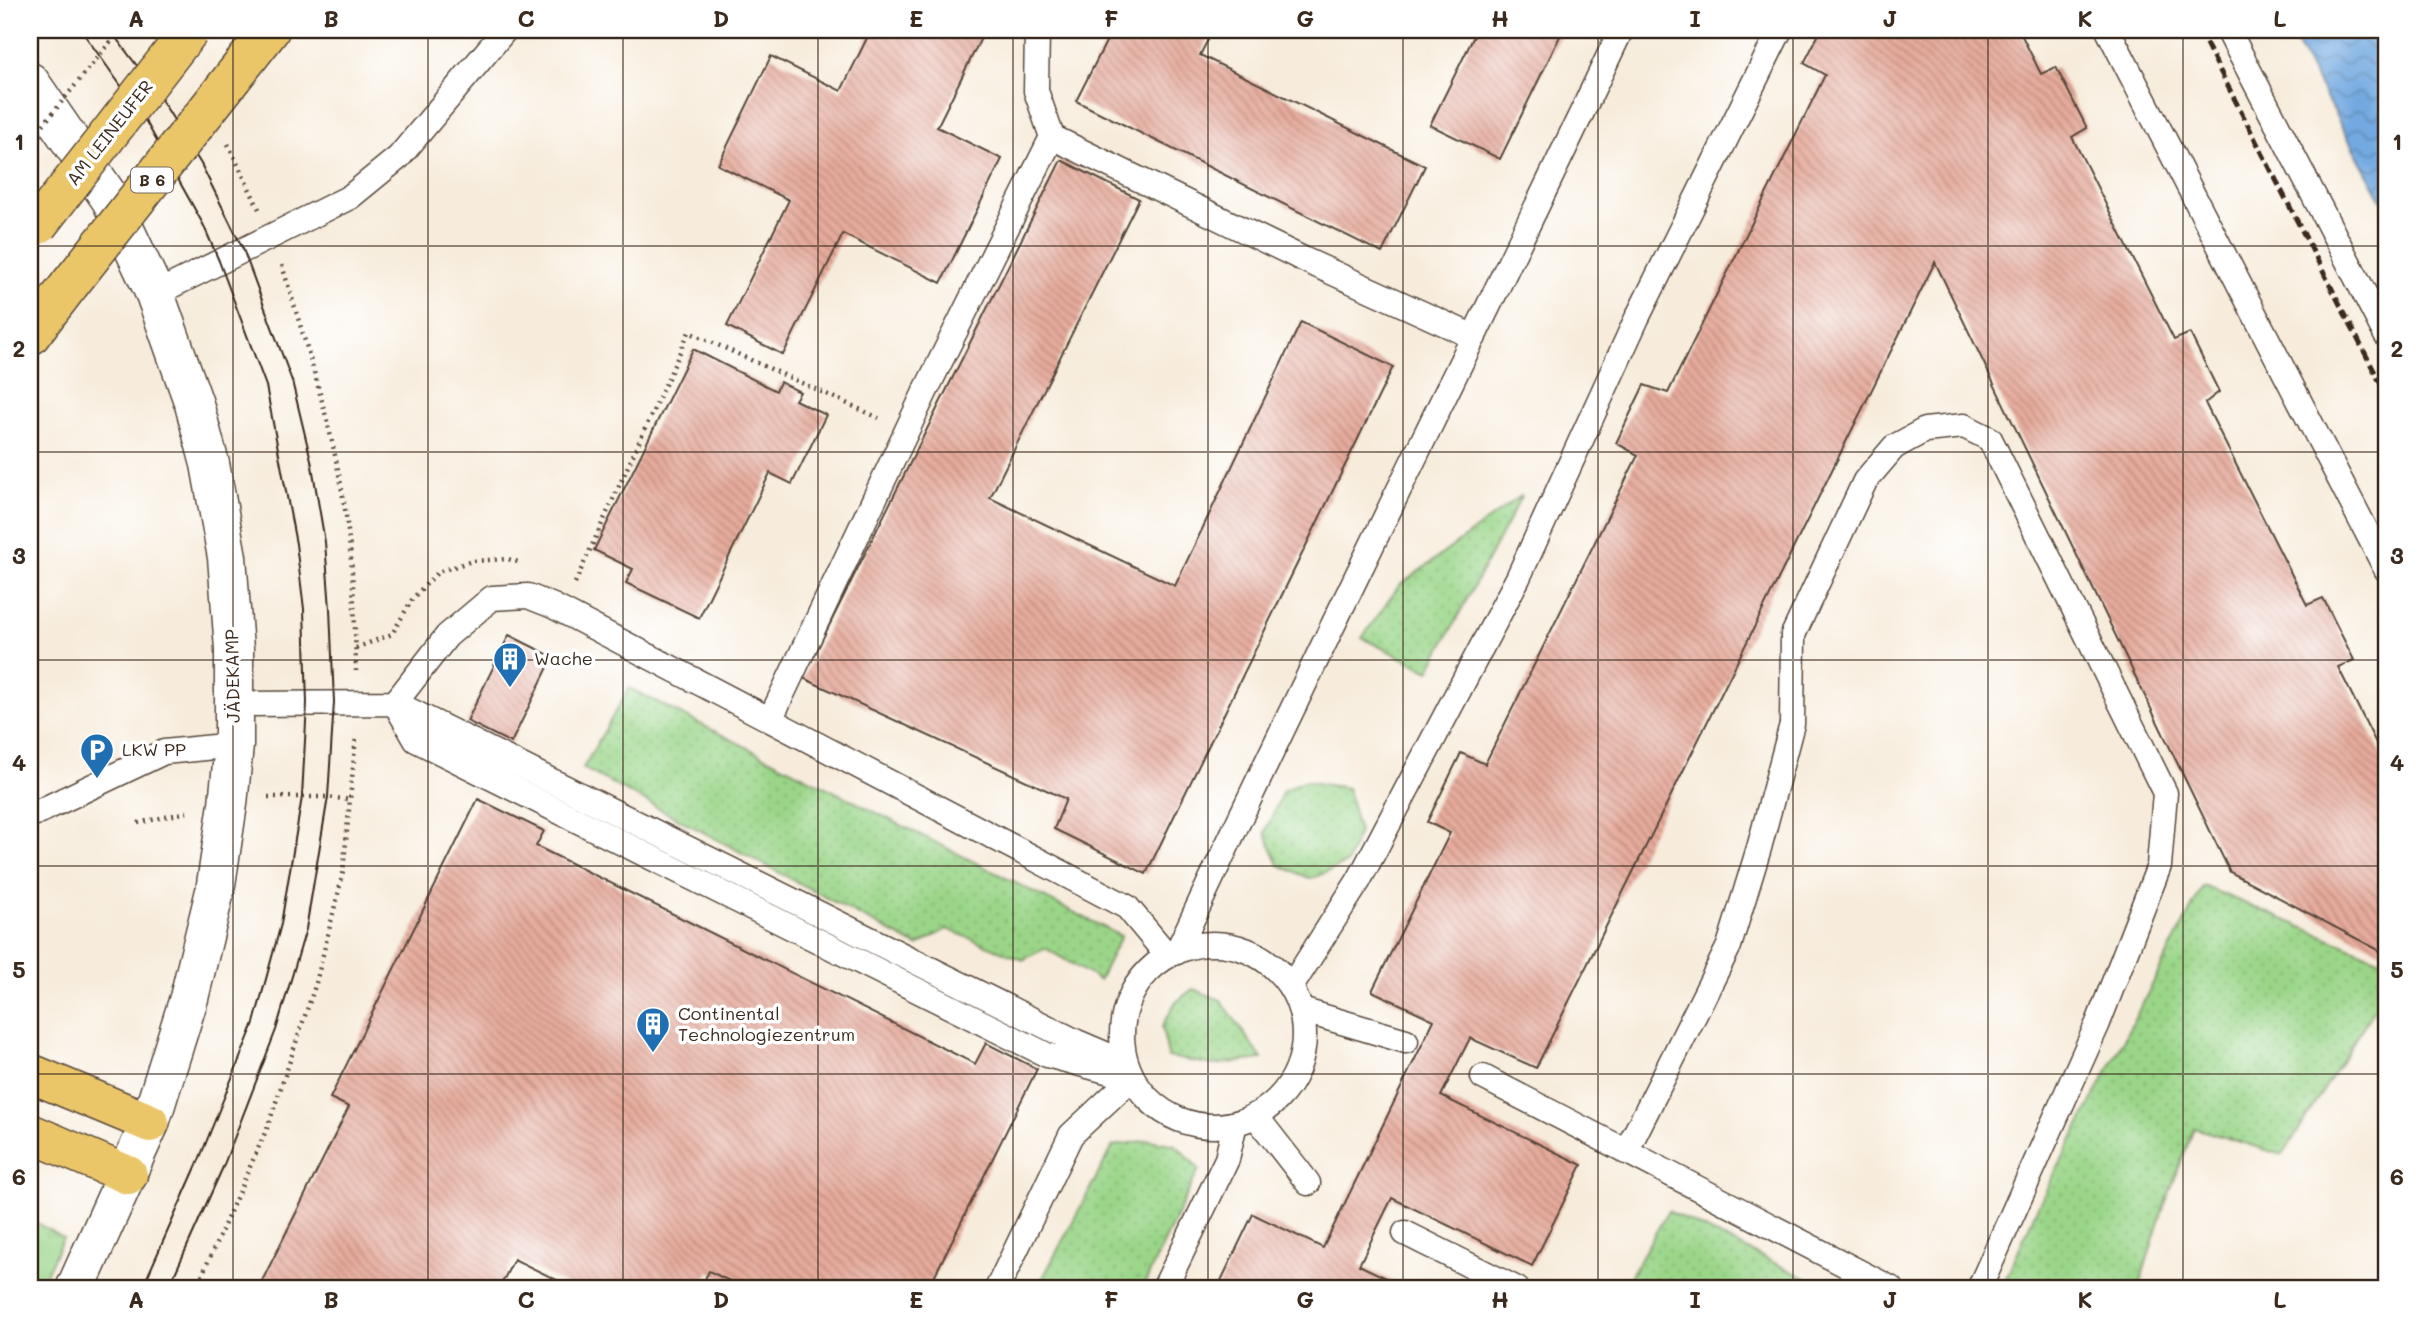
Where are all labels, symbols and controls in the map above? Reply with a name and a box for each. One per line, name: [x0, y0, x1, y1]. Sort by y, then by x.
text: A: [128, 3, 144, 33]
text: B: [323, 3, 339, 33]
text: C: [517, 3, 535, 33]
text: D: [713, 3, 729, 33]
text: E: [909, 3, 923, 33]
text: F: [1104, 3, 1118, 33]
text: G: [1296, 3, 1314, 33]
text: H: [1491, 3, 1509, 33]
text: I: [1689, 3, 1701, 33]
text: J: [1882, 3, 1898, 33]
text: K: [2077, 3, 2093, 33]
text: L: [2273, 3, 2287, 33]
street label: AM LEINEUFER: [60, 75, 158, 190]
text: 1: [14, 126, 24, 156]
text: 1: [2392, 126, 2402, 156]
road number: B 6: [131, 168, 173, 192]
text: 2: [13, 333, 25, 363]
text: 2: [2391, 333, 2403, 363]
text: 3: [12, 540, 26, 570]
text: 3: [2390, 540, 2404, 570]
street label: JÄDEKAMP: [219, 629, 245, 723]
building icon: Wache: [491, 640, 529, 689]
place label: Wache: [534, 646, 593, 670]
parking icon: LKW PP: [78, 731, 116, 780]
place label: LKW PP: [122, 737, 186, 761]
text: 4: [12, 747, 26, 777]
text: 4: [2390, 747, 2404, 777]
text: 5: [12, 954, 26, 984]
text: 5: [2390, 954, 2404, 984]
place label: Continental Technologiezentrum: [678, 1001, 855, 1046]
building icon: Continental Technologiezentrum: [634, 1005, 672, 1054]
text: 6: [12, 1161, 26, 1191]
text: 6: [2390, 1161, 2404, 1191]
text: A: [128, 1284, 144, 1314]
text: B: [323, 1284, 339, 1314]
text: C: [517, 1284, 535, 1314]
text: D: [713, 1284, 729, 1314]
text: E: [909, 1284, 923, 1314]
text: F: [1104, 1284, 1118, 1314]
text: G: [1296, 1284, 1314, 1314]
text: H: [1491, 1284, 1509, 1314]
text: I: [1689, 1284, 1701, 1314]
text: J: [1882, 1284, 1898, 1314]
text: K: [2077, 1284, 2093, 1314]
text: L: [2273, 1284, 2287, 1314]

